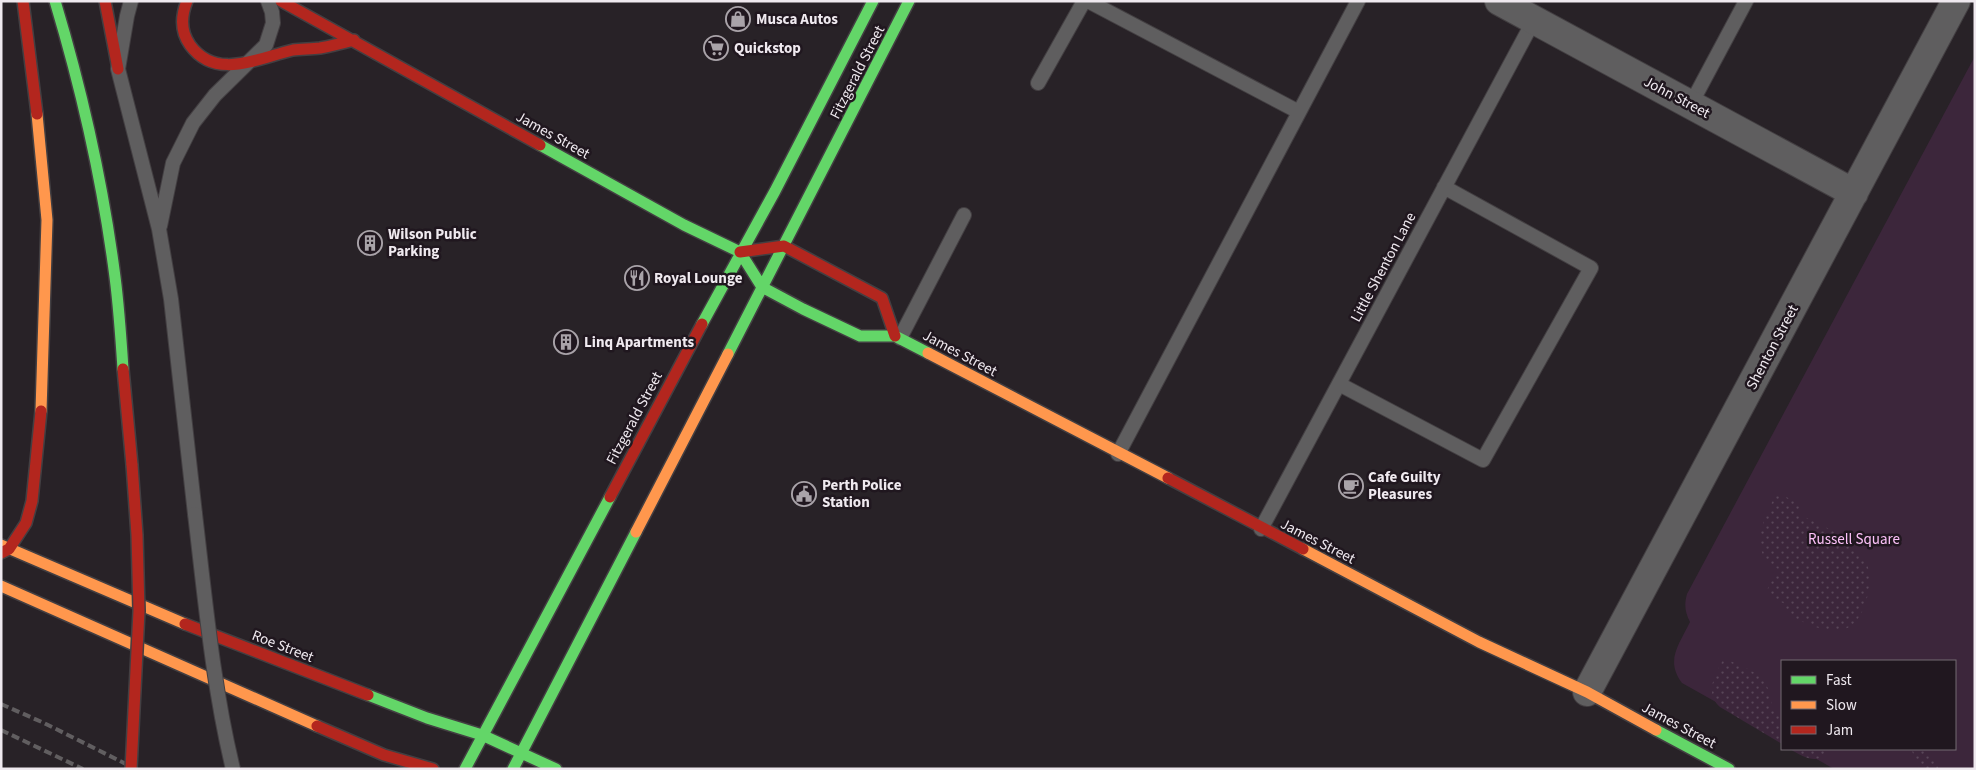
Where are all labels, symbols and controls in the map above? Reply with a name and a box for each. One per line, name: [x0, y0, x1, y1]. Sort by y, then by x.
shop icon: Musca Autos: [725, 6, 751, 32]
place label: Musca Autos: [756, 9, 838, 30]
street label: Fitzgerald Street: [825, 22, 890, 123]
supermarket icon: Quickstop: [703, 35, 729, 61]
place label: Quickstop: [734, 38, 801, 59]
street label: John Street: [1640, 71, 1714, 124]
street label: James Street: [512, 106, 593, 164]
street label: Little Shenton Lane: [1346, 209, 1421, 326]
place label: Wilson Public Parking: [388, 224, 477, 262]
building icon: Wilson Public Parking: [357, 230, 383, 256]
restaurant icon: Royal Lounge: [624, 265, 650, 291]
place label: Royal Lounge: [654, 268, 743, 289]
street label: Shenton Street: [1741, 301, 1804, 393]
street label: James Street: [919, 325, 1001, 382]
building icon: Linq Apartments: [553, 329, 579, 355]
place label: Linq Apartments: [584, 332, 695, 353]
street label: Fitzgerald Street: [601, 368, 668, 468]
place label: Cafe Guilty Pleasures: [1368, 467, 1441, 505]
cafe icon: Cafe Guilty Pleasures: [1338, 473, 1364, 499]
place label: Perth Police Station: [822, 475, 902, 513]
public building icon: Perth Police Station: [791, 481, 817, 507]
street label: James Street: [1277, 514, 1359, 569]
park label: Russell Square: [1808, 529, 1900, 550]
street label: Roe Street: [249, 625, 317, 668]
legend: [1781, 660, 1956, 750]
text: Fast: [1826, 670, 1852, 691]
text: Slow: [1826, 695, 1857, 716]
street label: James Street: [1638, 697, 1720, 754]
text: Jam: [1826, 720, 1853, 741]

